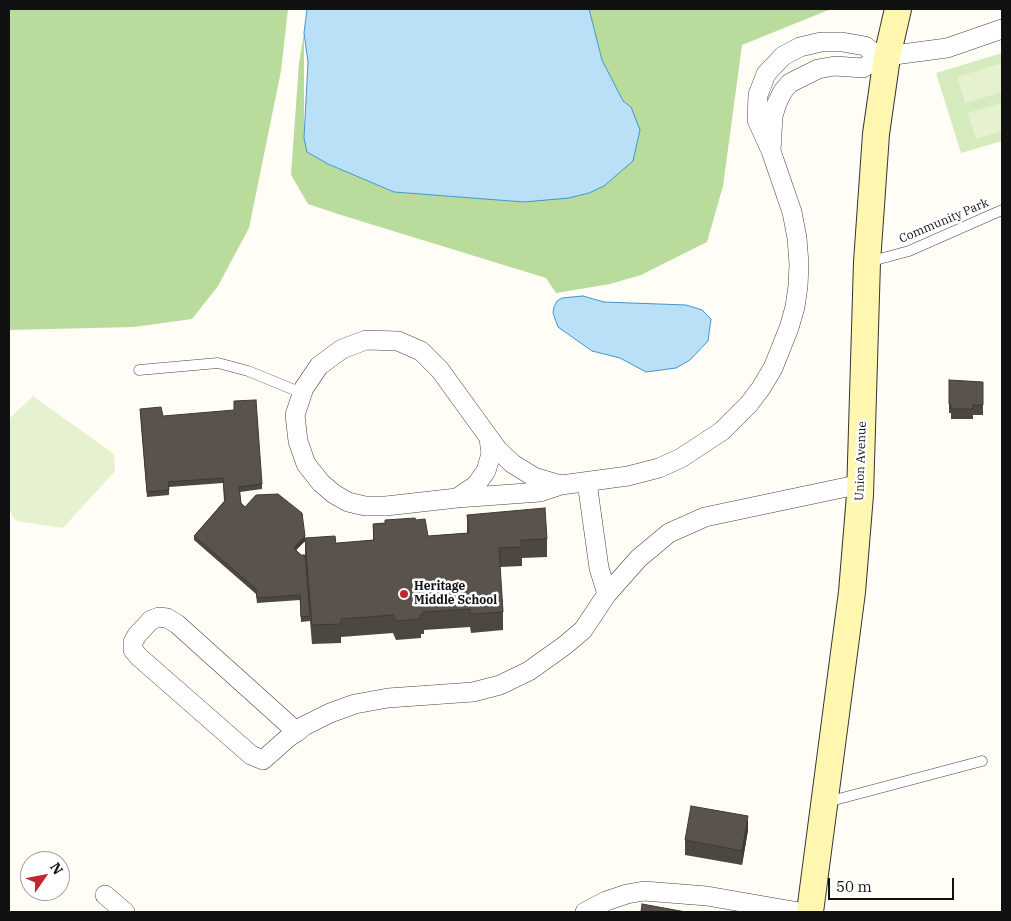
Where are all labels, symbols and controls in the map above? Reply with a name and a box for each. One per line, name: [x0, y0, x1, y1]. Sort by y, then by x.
street label: Community Park: [897, 196, 991, 246]
street label: Union Avenue: [852, 421, 870, 501]
place label: Heritage Middle School: [414, 580, 497, 608]
marker: Heritage Middle School: [398, 588, 410, 600]
north arrow: [20, 851, 70, 901]
text: N: [46, 859, 67, 878]
scale bar: [831, 868, 957, 900]
text: 50 m: [836, 877, 872, 896]

